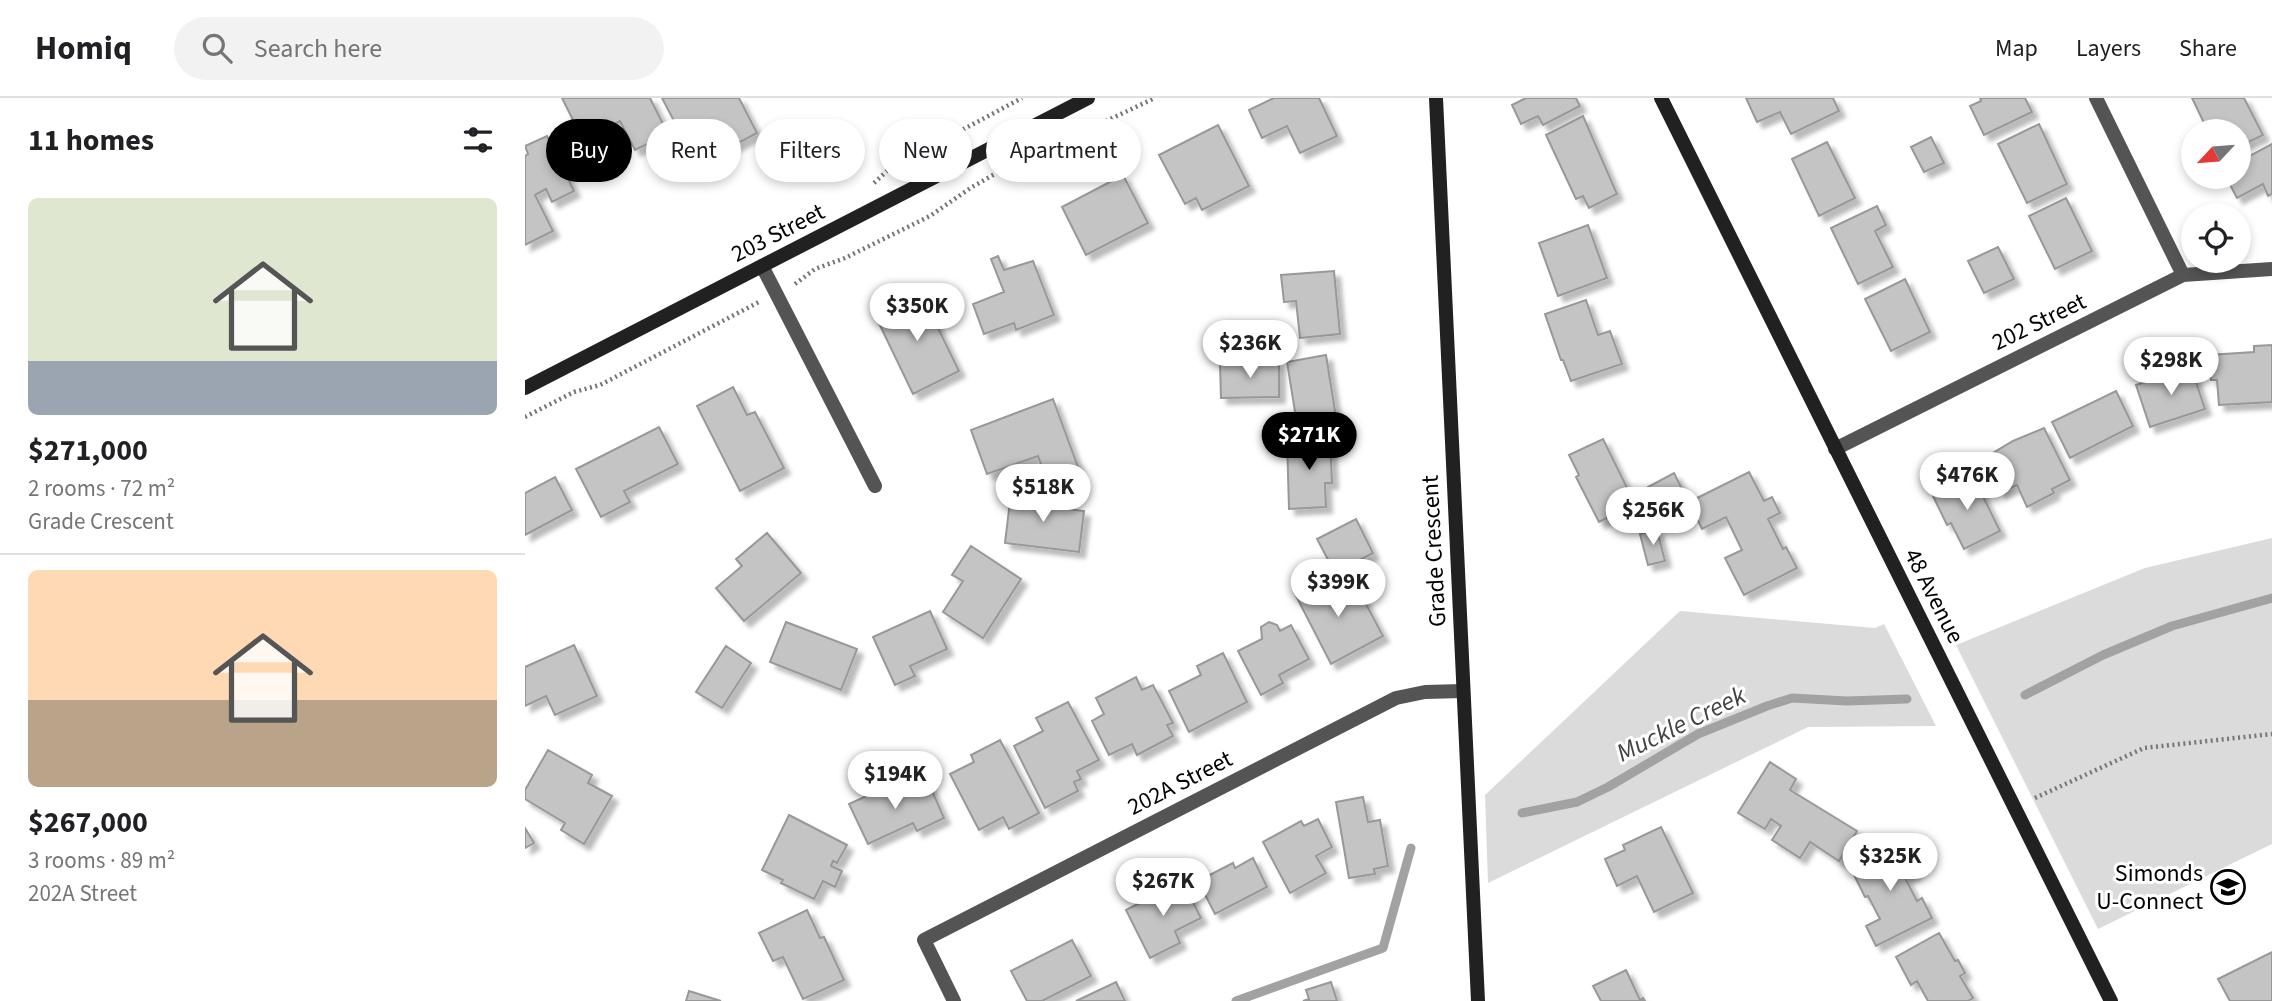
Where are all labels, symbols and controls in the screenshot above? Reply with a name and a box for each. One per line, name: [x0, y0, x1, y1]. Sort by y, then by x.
search box: [174, 17, 664, 80]
text: Homiq: [35, 25, 132, 72]
icon: search: [198, 29, 236, 67]
text: Search here: [254, 30, 382, 67]
text: Map: [1995, 31, 2038, 66]
text: Layers: [2076, 31, 2141, 66]
text: Share: [2179, 31, 2237, 66]
text: 11 homes: [28, 119, 154, 162]
chip: Buy: [546, 119, 632, 182]
chip: Rent: [646, 119, 741, 182]
chip: Filters: [755, 119, 865, 182]
chip: New: [879, 119, 972, 182]
chip: Apartment: [986, 119, 1141, 182]
north arrow: [2181, 119, 2251, 189]
map controls: [2181, 119, 2251, 273]
icon: filters: [459, 121, 497, 159]
street label: 203 Street: [725, 195, 831, 271]
button: locate: [2181, 203, 2251, 273]
icon: home: [200, 243, 326, 369]
pin: $350K: [868, 284, 966, 343]
street label: 202 Street: [1986, 284, 2092, 360]
text: $350K: [886, 289, 948, 322]
pin: $236K: [1201, 320, 1299, 380]
text: $236K: [1219, 326, 1281, 359]
pin: $298K: [2122, 338, 2220, 397]
text: $298K: [2140, 343, 2202, 376]
pin: $271K: [1260, 412, 1358, 472]
text: $271K: [1278, 418, 1340, 451]
text: $271,000: [28, 429, 148, 472]
pin: $476K: [1918, 452, 2016, 512]
text: $476K: [1936, 458, 1998, 491]
pin: $518K: [994, 464, 1092, 524]
text: $518K: [1012, 470, 1074, 503]
text: 2 rooms · 72 m²: [28, 472, 175, 505]
street label: Grade Crescent: [1413, 474, 1455, 628]
pin: $256K: [1604, 488, 1702, 547]
text: $256K: [1622, 493, 1684, 526]
text: Grade Crescent: [28, 505, 174, 538]
street label: 48 Avenue: [1895, 542, 1973, 650]
pin: $399K: [1289, 560, 1387, 619]
text: $399K: [1307, 565, 1369, 598]
icon: home: [200, 615, 326, 741]
water label: Muckle Creek: [1610, 676, 1753, 771]
street label: 202A Street: [1121, 742, 1239, 824]
pin: $194K: [846, 752, 944, 811]
text: $194K: [864, 757, 926, 790]
text: $267,000: [28, 801, 148, 844]
pin: $325K: [1841, 834, 1939, 893]
text: $325K: [1859, 839, 1921, 872]
text: 3 rooms · 89 m²: [28, 844, 175, 877]
place label: Simonds U-Connect: [2096, 856, 2203, 919]
pin: $267K: [1114, 858, 1212, 918]
text: $267K: [1132, 864, 1194, 897]
school or university icon: Simonds U-Connect: [2209, 868, 2247, 906]
text: 202A Street: [28, 877, 137, 910]

